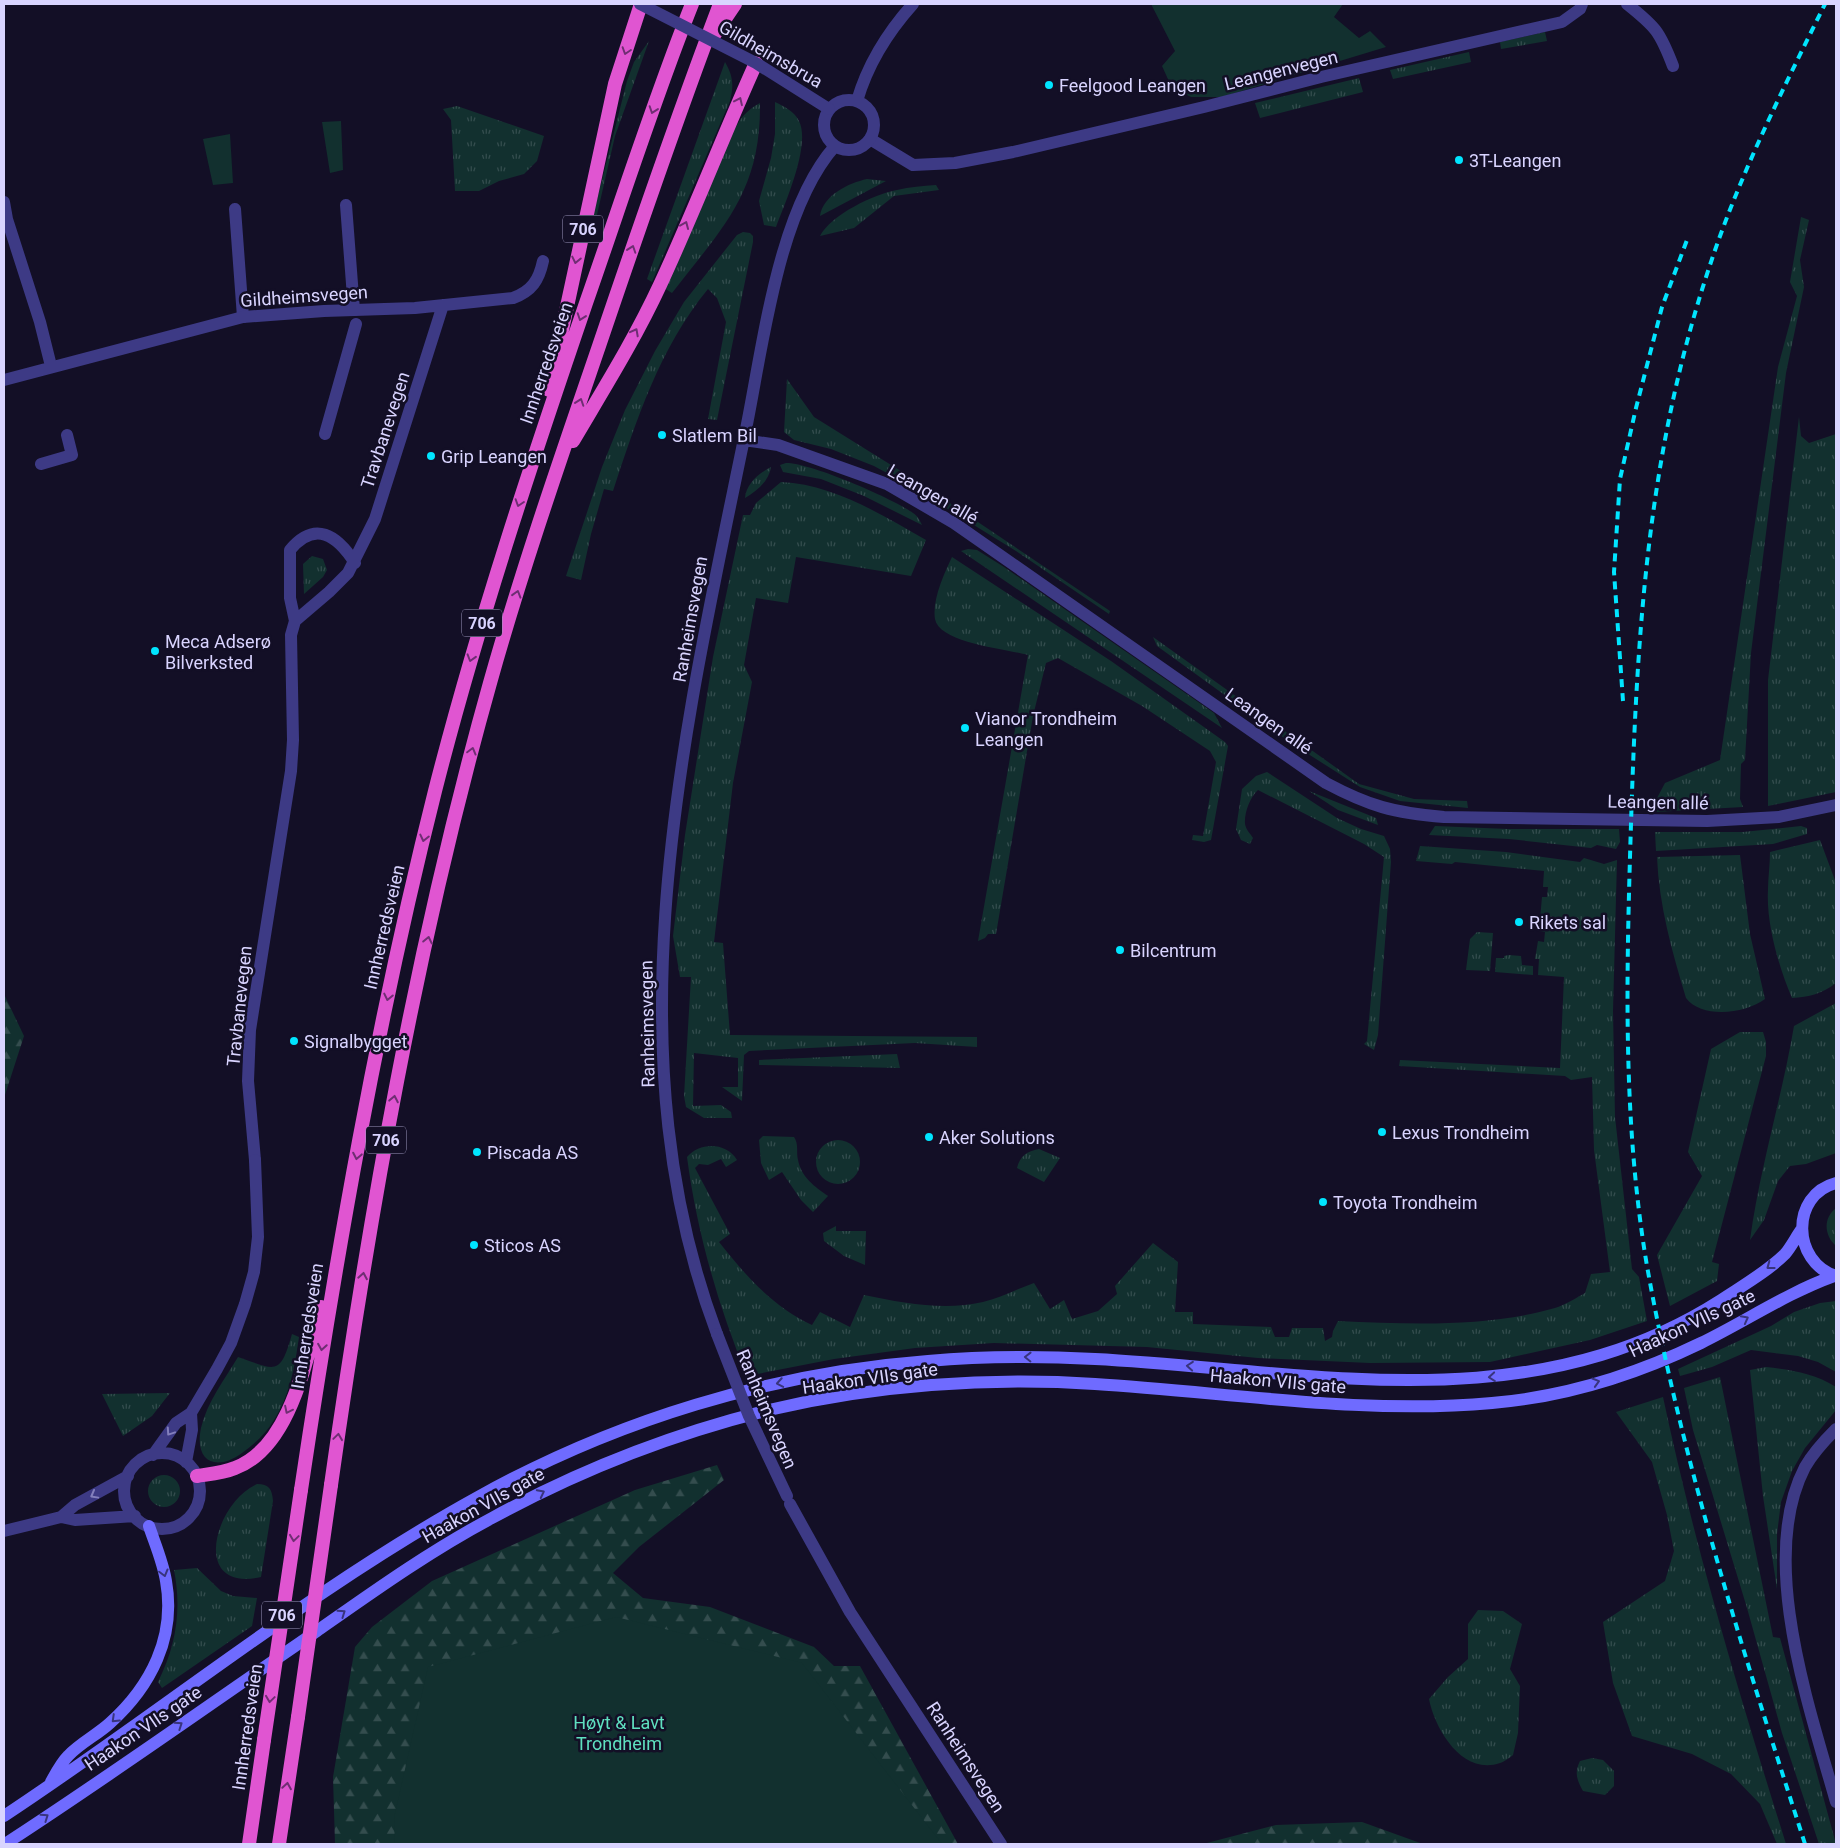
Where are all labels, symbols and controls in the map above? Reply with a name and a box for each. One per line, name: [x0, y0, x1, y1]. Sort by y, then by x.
street label: Gildheimsbrua: [716, 16, 826, 92]
one-way arrow: [622, 46, 632, 54]
street label: Leangenvegen: [1222, 46, 1340, 94]
place label: Feelgood Leangen: [1059, 75, 1206, 96]
marker: Feelgood Leangen: [1043, 79, 1055, 91]
one-way arrow: [733, 97, 743, 106]
one-way arrow: [649, 105, 659, 113]
place label: 3T-Leangen: [1469, 150, 1561, 171]
marker: 3T-Leangen: [1453, 154, 1465, 166]
road number: 706: [563, 215, 603, 242]
one-way arrow: [679, 221, 690, 230]
one-way arrow: [626, 245, 636, 253]
one-way arrow: [572, 255, 582, 264]
street label: Gildheimsvegen: [240, 281, 368, 311]
street label: Innherredsveien: [515, 299, 577, 427]
one-way arrow: [577, 312, 587, 321]
one-way arrow: [629, 328, 639, 337]
street label: Travbanevegen: [356, 369, 414, 491]
one-way arrow: [574, 399, 584, 407]
place label: Slatlem Bil: [672, 425, 757, 446]
marker: Slatlem Bil: [656, 429, 668, 441]
place label: Grip Leangen: [441, 446, 547, 467]
marker: Grip Leangen: [425, 450, 437, 462]
street label: Leangen allé: [884, 460, 982, 528]
one-way arrow: [515, 498, 525, 506]
street label: Ranheimsvegen: [669, 554, 711, 684]
one-way arrow: [512, 591, 522, 599]
road number: 706: [462, 610, 502, 636]
place label: Meca Adserø Bilverksted: [165, 631, 271, 673]
marker: Meca Adserø Bilverksted: [149, 645, 161, 657]
one-way arrow: [467, 653, 477, 662]
street label: Leangen allé: [1222, 683, 1316, 759]
place label: Vianor Trondheim Leangen: [975, 708, 1117, 750]
marker: Vianor Trondheim Leangen: [959, 722, 971, 734]
one-way arrow: [467, 747, 477, 755]
street label: Leangen allé: [1607, 791, 1709, 813]
one-way arrow: [419, 834, 430, 843]
street label: Innherredsveien: [359, 863, 409, 991]
place label: Rikets sal: [1529, 912, 1606, 933]
marker: Rikets sal: [1513, 916, 1525, 928]
one-way arrow: [422, 936, 433, 944]
place label: Bilcentrum: [1130, 940, 1217, 961]
marker: Bilcentrum: [1114, 944, 1126, 956]
street label: Travbanevegen: [222, 945, 256, 1067]
street label: Ranheimsvegen: [635, 960, 659, 1088]
one-way arrow: [383, 992, 394, 1001]
place label: Signalbygget: [304, 1031, 407, 1052]
marker: Signalbygget: [288, 1035, 300, 1047]
one-way arrow: [388, 1095, 399, 1103]
place label: Lexus Trondheim: [1392, 1122, 1529, 1143]
road number: 706: [366, 1126, 406, 1154]
marker: Lexus Trondheim: [1376, 1126, 1388, 1138]
place label: Aker Solutions: [939, 1127, 1055, 1148]
marker: Aker Solutions: [923, 1131, 935, 1143]
place label: Piscada AS: [487, 1142, 578, 1163]
marker: Piscada AS: [471, 1146, 483, 1158]
one-way arrow: [352, 1152, 362, 1161]
place label: Toyota Trondheim: [1333, 1192, 1477, 1213]
marker: Toyota Trondheim: [1317, 1196, 1329, 1208]
place label: Sticos AS: [484, 1235, 561, 1256]
marker: Sticos AS: [468, 1239, 480, 1251]
one-way arrow: [1767, 1260, 1776, 1268]
street label: Innherredsveien: [287, 1262, 327, 1390]
one-way arrow: [357, 1272, 367, 1281]
street label: Haakon VIIs gate: [1626, 1285, 1758, 1361]
one-way arrow: [1740, 1315, 1749, 1325]
one-way arrow: [318, 1342, 328, 1351]
street label: Ranheimsvegen: [732, 1346, 802, 1472]
one-way arrow: [1024, 1352, 1032, 1362]
street label: Haakon VIIs gate: [801, 1358, 939, 1398]
one-way arrow: [1186, 1361, 1194, 1372]
street label: Haakon VIIs gate: [1209, 1365, 1347, 1397]
one-way arrow: [1488, 1371, 1496, 1382]
one-way arrow: [776, 1377, 784, 1387]
one-way arrow: [1591, 1378, 1600, 1388]
one-way arrow: [284, 1405, 295, 1414]
one-way arrow: [167, 1426, 176, 1436]
one-way arrow: [332, 1432, 342, 1441]
street label: Haakon VIIs gate: [418, 1463, 548, 1547]
one-way arrow: [90, 1489, 99, 1499]
one-way arrow: [536, 1489, 545, 1499]
one-way arrow: [289, 1534, 299, 1543]
one-way arrow: [158, 1568, 169, 1577]
road number: 706: [262, 1602, 302, 1628]
one-way arrow: [336, 1610, 346, 1619]
street label: Innherredsveien: [228, 1663, 266, 1791]
street label: Haakon VIIs gate: [81, 1681, 205, 1775]
one-way arrow: [265, 1696, 276, 1704]
street label: Ranheimsvegen: [922, 1698, 1010, 1816]
park label: Høyt & Lavt Trondheim: [573, 1712, 665, 1754]
one-way arrow: [112, 1713, 121, 1722]
one-way arrow: [174, 1721, 183, 1731]
one-way arrow: [282, 1782, 292, 1791]
one-way arrow: [40, 1814, 49, 1823]

